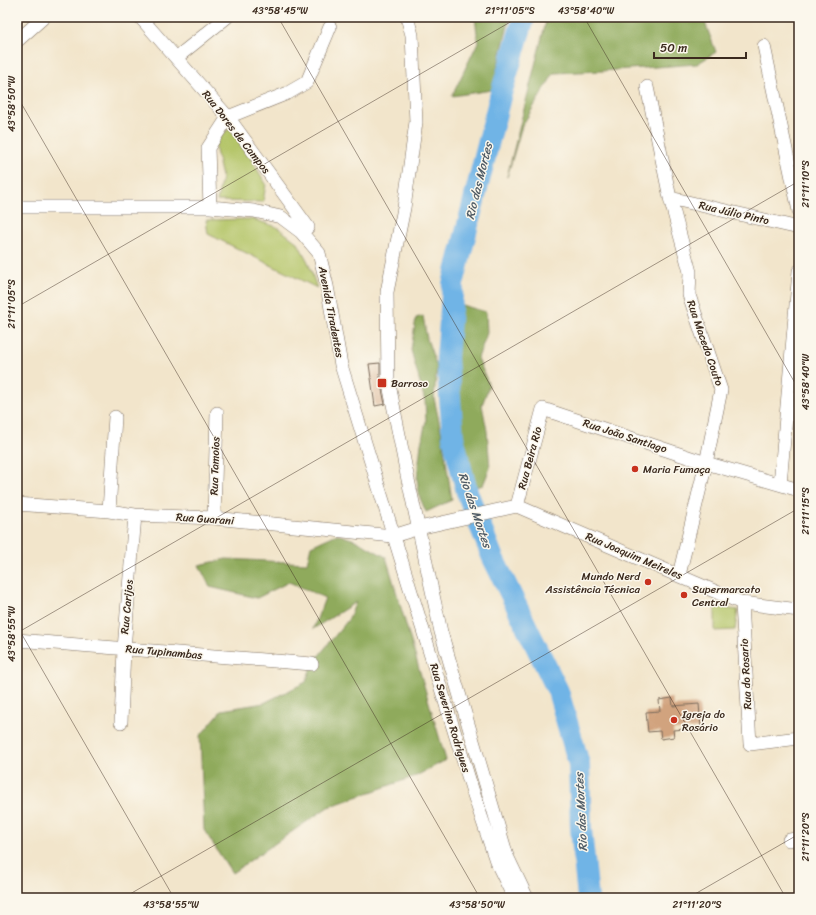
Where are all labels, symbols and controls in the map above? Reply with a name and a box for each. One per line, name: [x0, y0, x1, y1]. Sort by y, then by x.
text: 43°58'45"W: [252, 2, 308, 20]
text: 21°11'05"S: [485, 2, 535, 20]
text: 43°58'40"W: [558, 2, 614, 20]
scale bar: [654, 34, 746, 60]
text: 50 m: [660, 37, 687, 59]
text: 43°58'50"W: [3, 76, 21, 132]
street label: Rua Dores de Campos: [197, 86, 275, 178]
water label: Rio das Mortes: [459, 139, 500, 222]
text: 21°11'10"S: [797, 159, 815, 208]
street label: Rua Júlio Pinto: [697, 196, 772, 230]
street label: Avenida Tiradentes: [313, 264, 349, 360]
text: 21°11'05"S: [3, 279, 21, 329]
street label: Rua Macedo Couto: [681, 298, 729, 389]
text: 43°58'40"W: [797, 354, 815, 410]
place label: Barroso: [391, 374, 429, 393]
marker: Barroso: [376, 377, 388, 389]
street label: Rua João Santiago: [581, 413, 670, 459]
street label: Rua Beira Rio: [512, 424, 548, 492]
street label: Rua Tamoios: [204, 435, 226, 496]
place label: Maria Fumaça: [643, 460, 711, 479]
marker: Maria Fumaça: [630, 464, 640, 474]
water label: Rio das Mortes: [452, 469, 499, 552]
text: 21°11'15"S: [797, 487, 815, 535]
street label: Rua Guarani: [175, 507, 236, 531]
street label: Rua Joaquim Meireles: [582, 527, 686, 585]
place label: Mundo Nerd Assistência Técnica: [545, 567, 641, 599]
marker: Mundo Nerd Assistência Técnica: [643, 577, 653, 587]
street label: Rua Carijos: [115, 579, 139, 635]
place label: Supermarcato Central: [692, 580, 761, 612]
marker: Supermarcato Central: [679, 590, 689, 600]
text: 43°58'55"W: [3, 606, 21, 662]
street label: Rua do Rosario: [735, 638, 757, 710]
street label: Rua Tupinambas: [125, 639, 204, 665]
street label: Rua Severino Rodrigues: [424, 661, 476, 776]
place label: Igreja do Rosário: [681, 705, 725, 737]
marker: Igreja do Rosário: [669, 715, 679, 725]
water label: Rio das Mortes: [568, 771, 594, 852]
text: 21°11'20"S: [797, 812, 815, 862]
text: 43°58'55"W: [143, 896, 199, 914]
text: 43°58'50"W: [449, 896, 505, 914]
text: 21°11'20"S: [672, 896, 722, 914]

